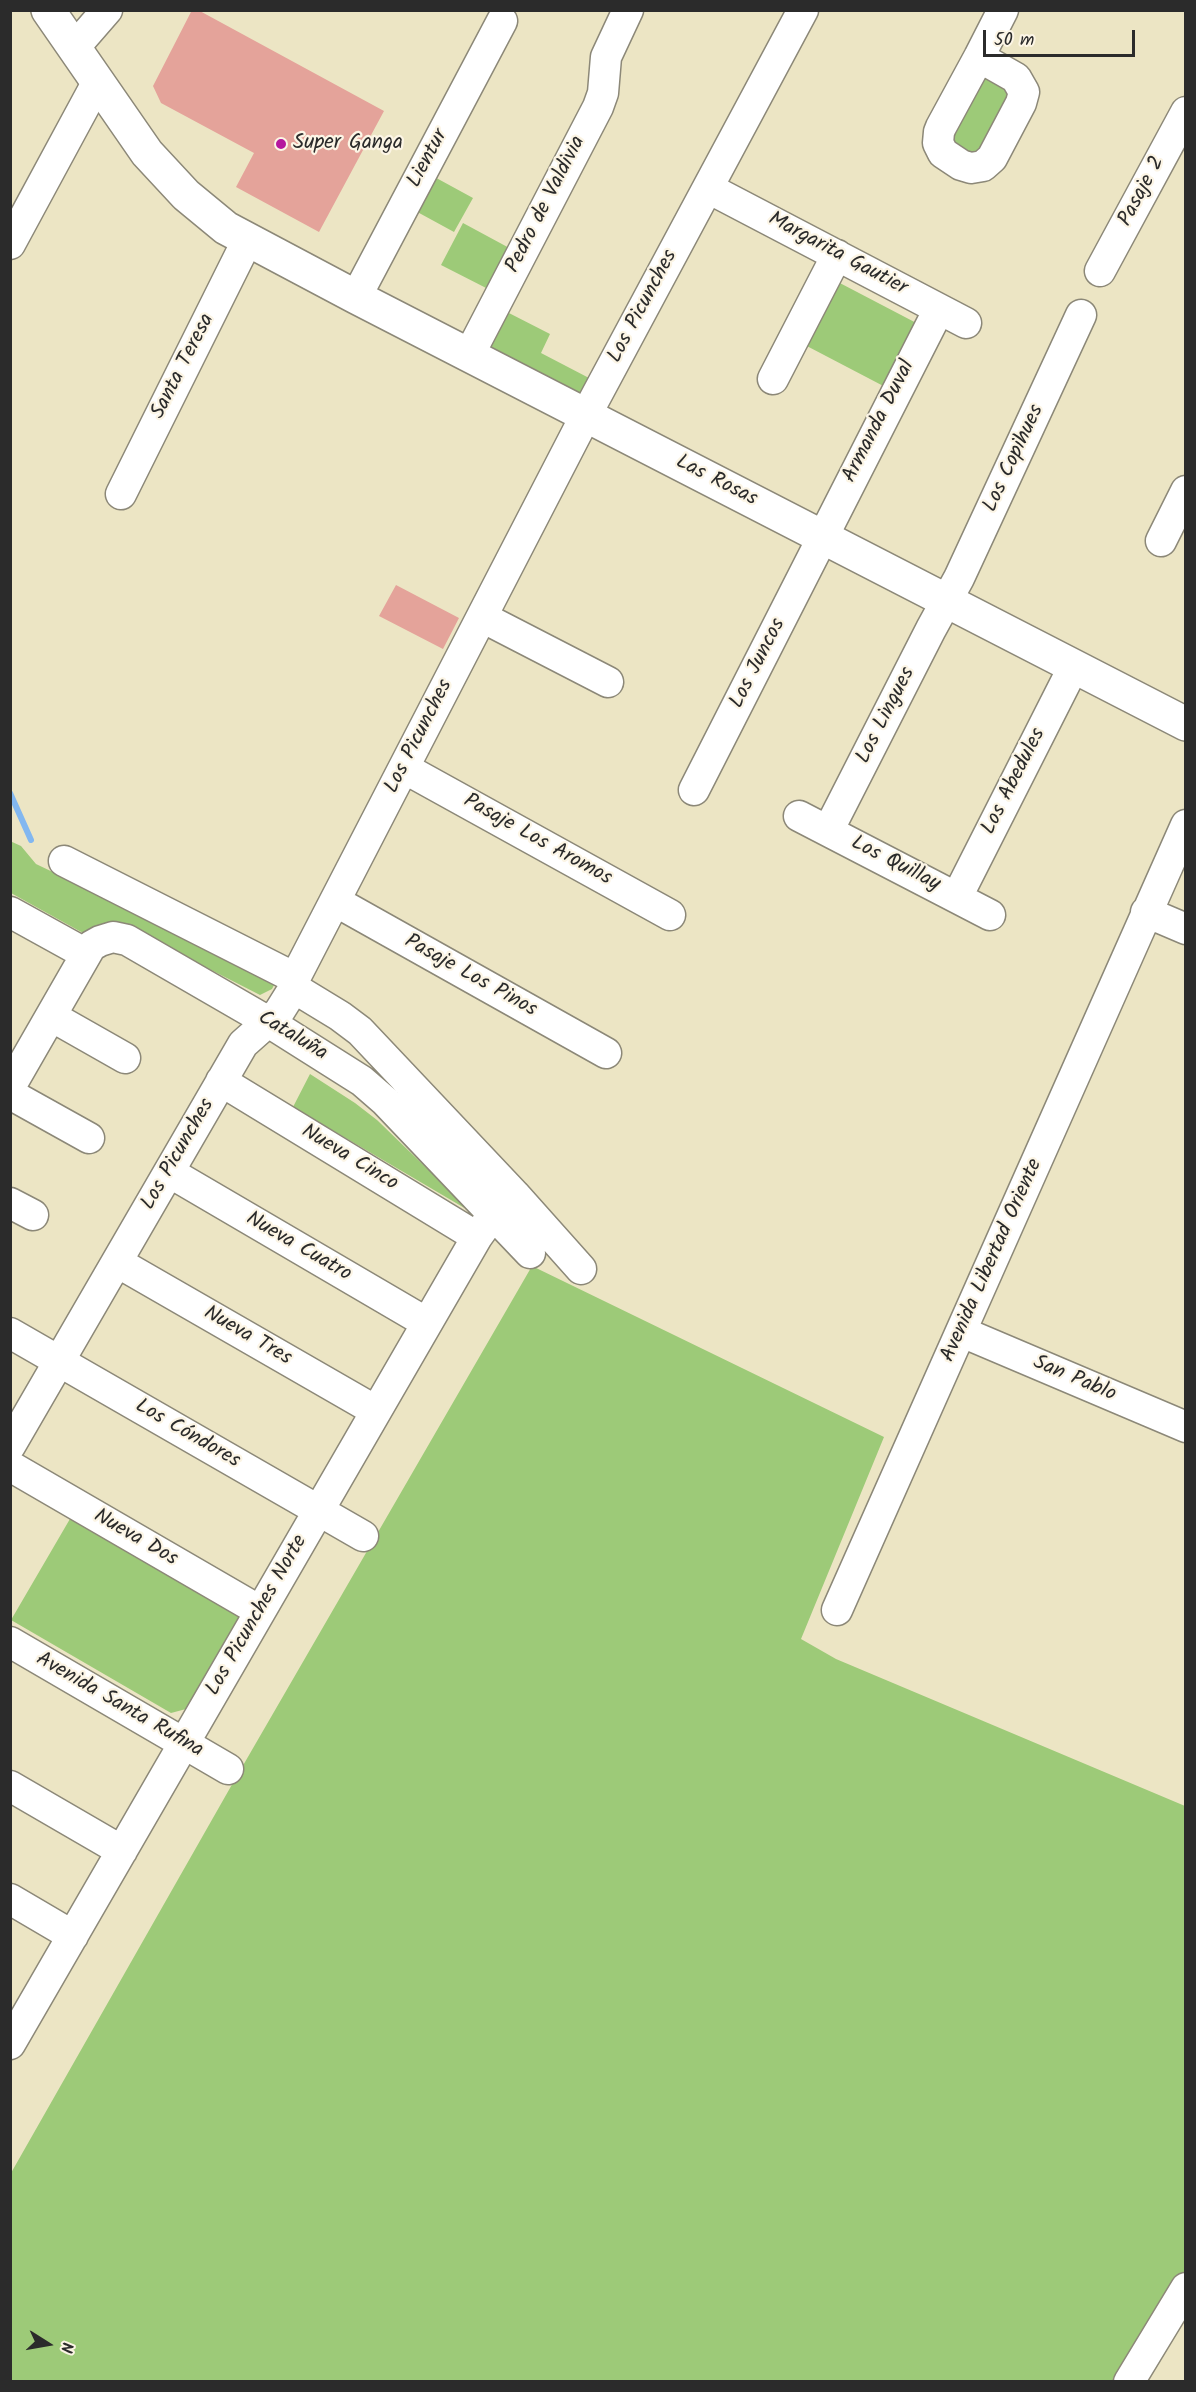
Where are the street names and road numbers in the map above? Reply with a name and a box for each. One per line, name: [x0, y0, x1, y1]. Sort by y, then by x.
street label: Lientur: [403, 126, 455, 192]
street label: Pedro de Valdivia: [502, 132, 592, 278]
street label: Pasaje 2: [1114, 153, 1172, 231]
street label: Margarita Gautier: [763, 208, 911, 302]
street label: Los Picunches: [604, 246, 684, 368]
street label: Santa Teresa: [147, 310, 221, 424]
street label: Armanda Duval: [838, 357, 922, 487]
street label: Los Copihues: [979, 401, 1051, 517]
street label: Las Rosas: [671, 451, 761, 513]
street label: Los Juncos: [726, 615, 792, 713]
street label: Los Lingues: [852, 664, 922, 768]
street label: Los Picunches: [381, 676, 459, 798]
street label: Los Abedules: [978, 725, 1052, 839]
street label: Pasaje Los Aromos: [458, 790, 616, 892]
street label: Los Quillay: [846, 832, 944, 898]
street label: Pasaje Los Pinos: [399, 930, 541, 1024]
street label: Cataluña: [253, 1006, 331, 1068]
street label: Los Picunches: [137, 1095, 221, 1215]
street label: Nueva Cinco: [296, 1120, 402, 1198]
street label: Avenida Libertad Oriente: [937, 1155, 1049, 1367]
street label: Nueva Cuatro: [241, 1208, 355, 1288]
street label: Nueva Tres: [198, 1302, 296, 1372]
street label: San Pablo: [1029, 1351, 1119, 1409]
street label: Los Cóndores: [130, 1395, 244, 1475]
street label: Nueva Dos: [88, 1505, 182, 1573]
street label: Los Picunches Norte: [202, 1531, 314, 1701]
street label: Avenida Santa Rufina: [31, 1648, 207, 1764]

